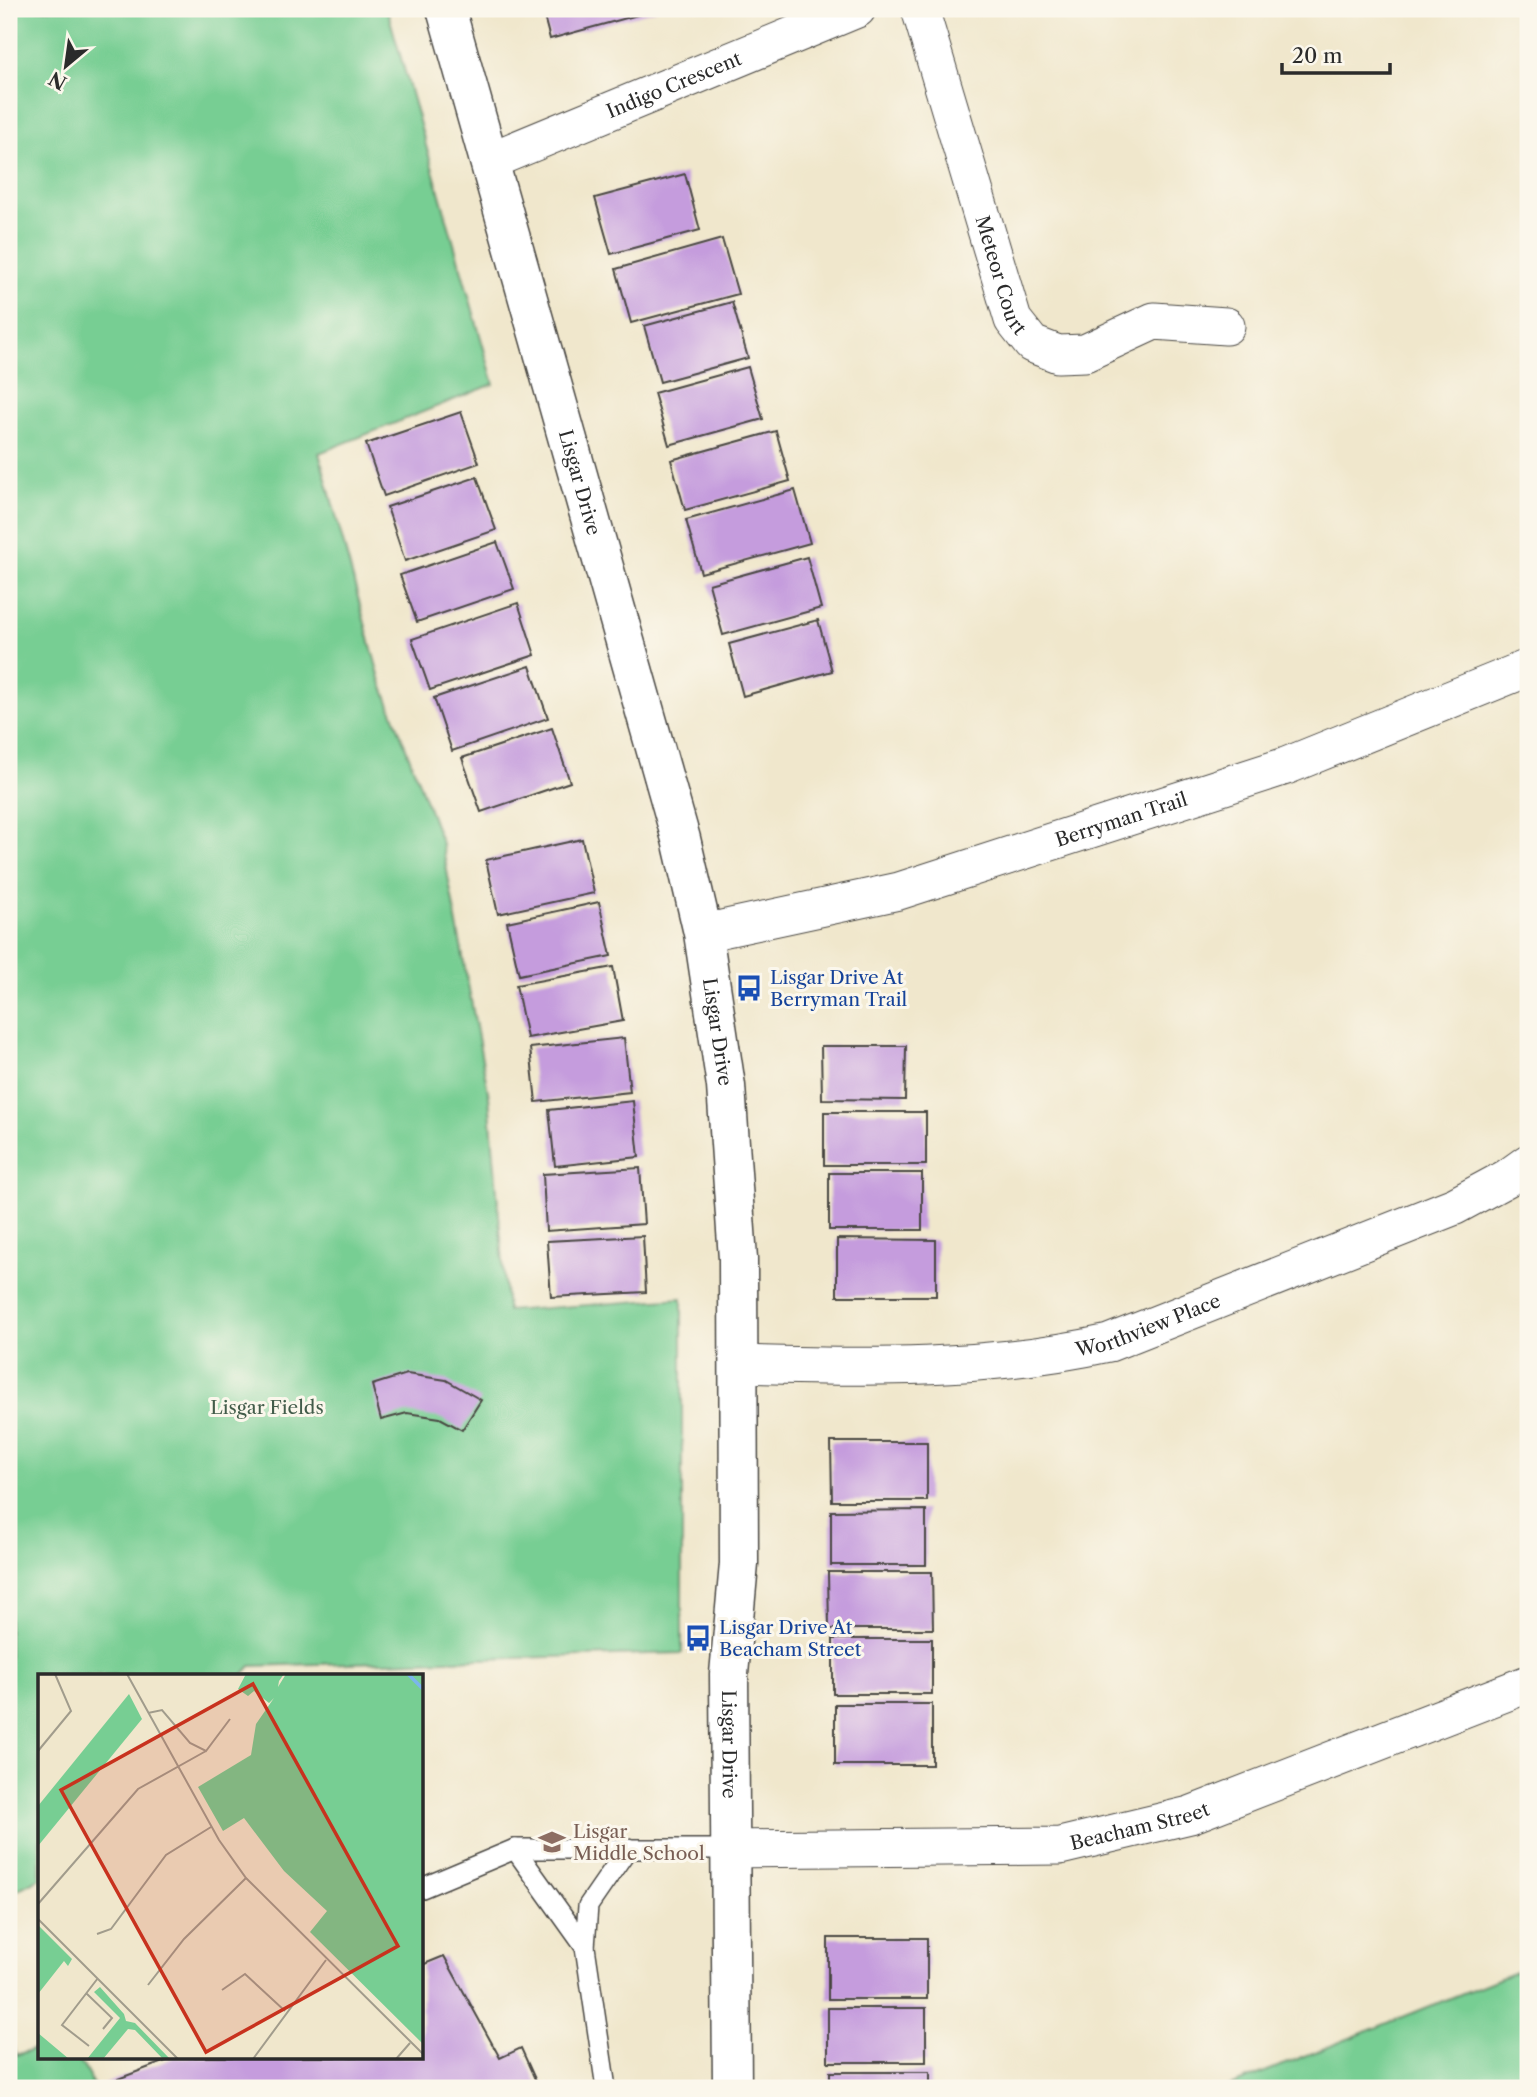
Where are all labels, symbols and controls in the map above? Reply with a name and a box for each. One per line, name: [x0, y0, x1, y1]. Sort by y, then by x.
north arrow: [32, 32, 102, 102]
scale bar: [1282, 32, 1390, 76]
text: 20 m: [1292, 43, 1343, 68]
street label: Indigo Crescent: [603, 47, 745, 123]
text: N: [45, 66, 71, 94]
street label: Meteor Court: [970, 213, 1031, 340]
street label: Lisgar Drive: [554, 427, 605, 538]
street label: Berryman Trail: [1053, 788, 1191, 852]
place label: Lisgar Drive At Berryman Trail: [770, 966, 907, 1011]
bus stop icon: Lisgar Drive At Berryman Trail: [734, 973, 764, 1003]
street label: Lisgar Drive: [698, 976, 737, 1087]
street label: Worthview Place: [1073, 1289, 1224, 1362]
park label: Lisgar Fields: [210, 1396, 324, 1419]
place label: Lisgar Drive At Beacham Street: [719, 1616, 862, 1661]
bus stop icon: Lisgar Drive At Beacham Street: [683, 1623, 713, 1653]
inset map: [38, 1674, 424, 2058]
street label: Lisgar Drive: [717, 1690, 741, 1799]
street label: Beacham Street: [1068, 1798, 1213, 1855]
place label: Lisgar Middle School: [573, 1820, 705, 1865]
school or university icon: Lisgar Middle School: [537, 1827, 567, 1857]

